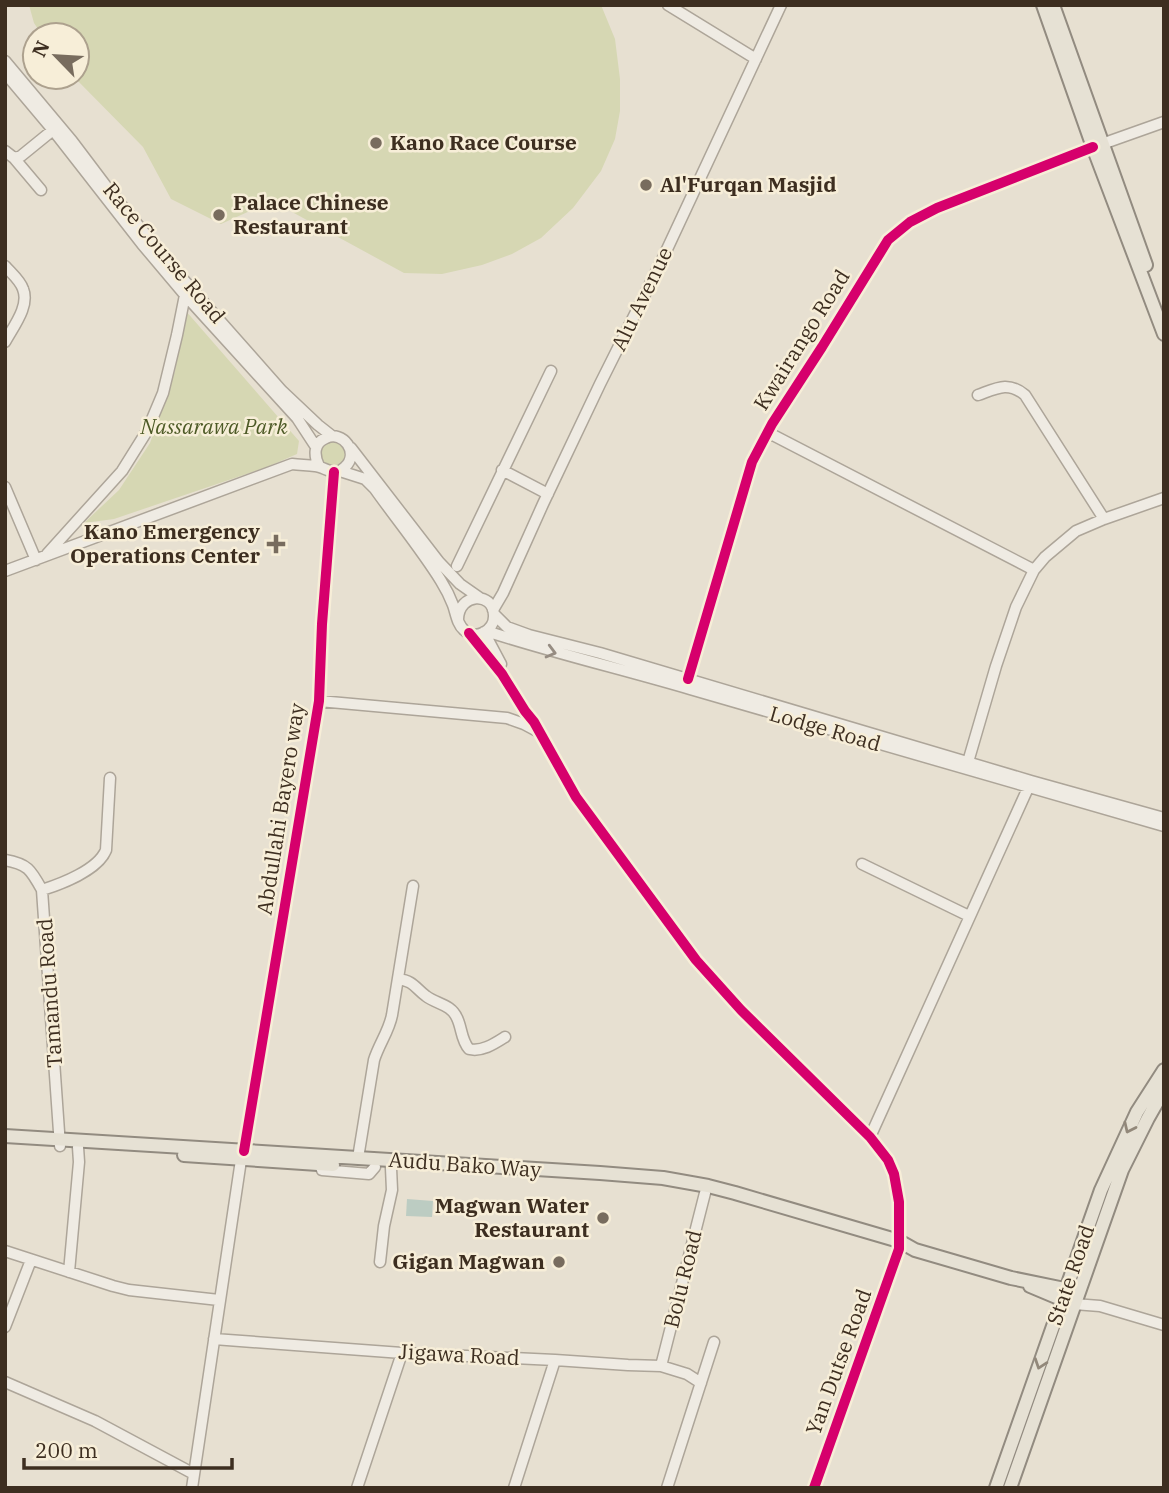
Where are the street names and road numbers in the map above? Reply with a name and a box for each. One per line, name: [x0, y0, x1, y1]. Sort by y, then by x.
street label: Race Course Road: [97, 176, 232, 329]
street label: Alu Avenue: [604, 242, 678, 355]
street label: Kwairango Road: [747, 264, 856, 415]
street label: Lodge Road: [766, 699, 885, 757]
street label: Abdullahi Bayero way: [249, 700, 311, 917]
street label: Tamandu Road: [30, 917, 68, 1069]
street label: Audu Bako Way: [388, 1145, 543, 1183]
street label: State Road: [1040, 1220, 1100, 1329]
street label: Bolu Road: [656, 1227, 708, 1331]
street label: Yan Dutse Road: [799, 1285, 878, 1438]
street label: Jigawa Road: [398, 1337, 521, 1371]

